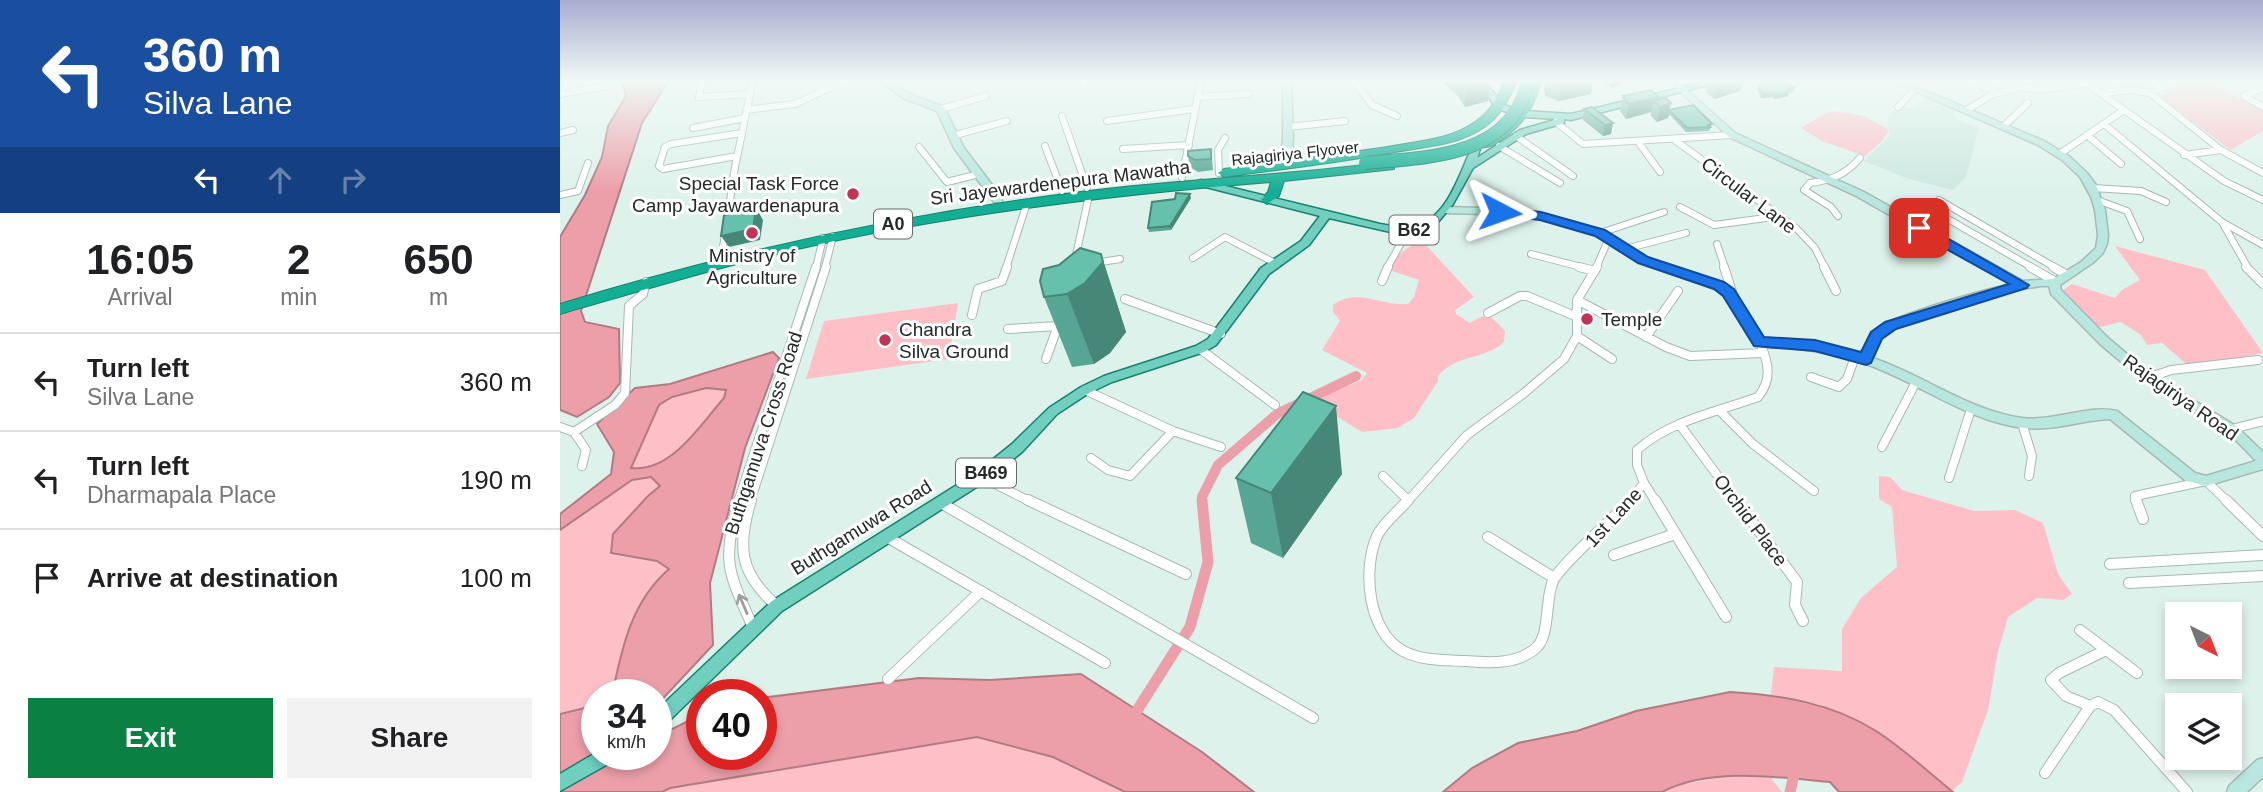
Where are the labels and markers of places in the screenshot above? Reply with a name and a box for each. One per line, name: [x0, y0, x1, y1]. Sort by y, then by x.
place label: Special Task Force Camp Jayawardenapura: [632, 173, 839, 216]
marker: Special Task Force Camp Jayawardenapura: [845, 186, 861, 202]
pin: [1889, 198, 1949, 258]
marker: Ministry of Agriculture: [744, 225, 760, 241]
place label: Ministry of Agriculture: [707, 245, 797, 288]
place label: Temple: [1601, 309, 1662, 330]
marker: Temple: [1579, 311, 1595, 327]
place label: Chandra Silva Ground: [899, 319, 1009, 362]
marker: Chandra Silva Ground: [877, 332, 893, 348]

